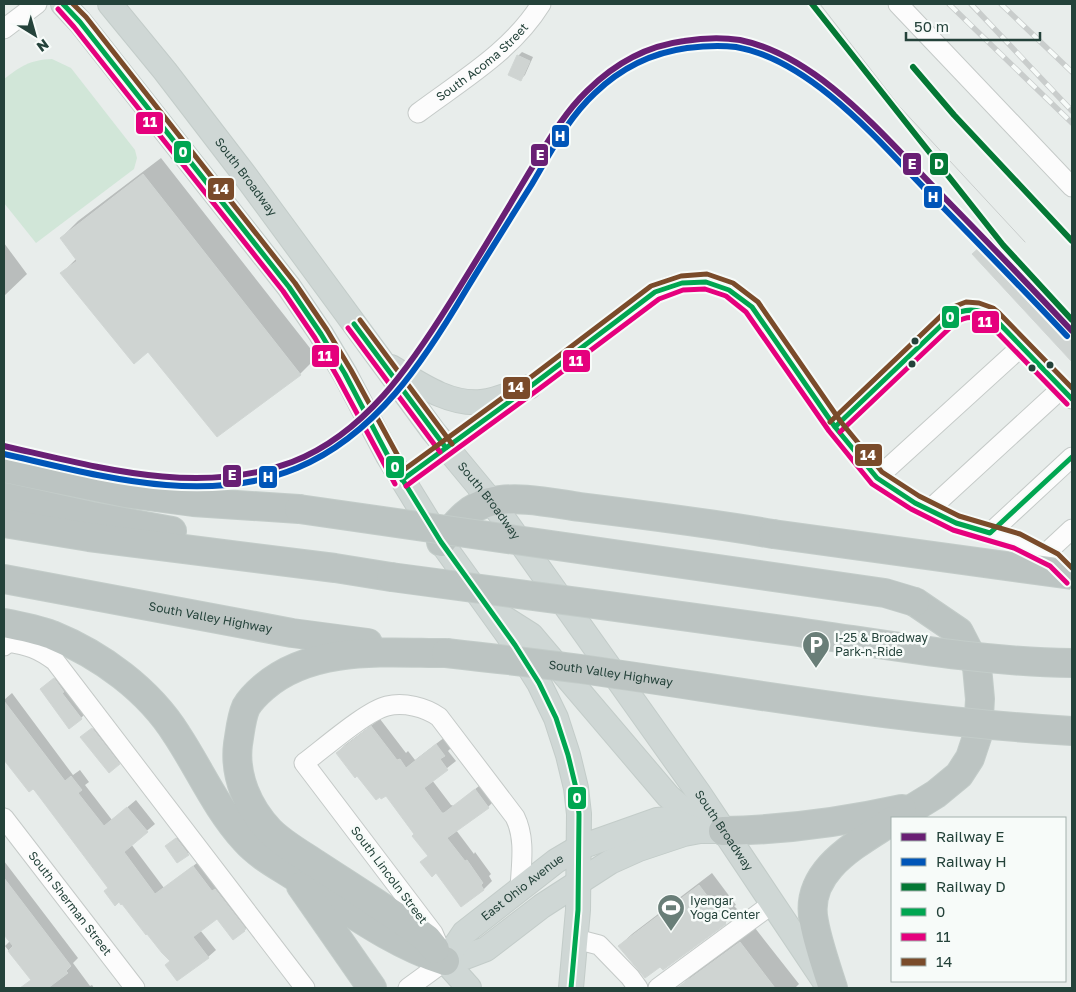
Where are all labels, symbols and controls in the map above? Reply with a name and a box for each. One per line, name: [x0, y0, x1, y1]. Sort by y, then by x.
north arrow: [10, 10, 60, 60]
scale bar: [906, 10, 1040, 42]
text: 50 m: [914, 17, 949, 35]
street label: South Acoma Street: [433, 20, 531, 104]
text: N: [34, 36, 52, 56]
line badge: 11: [135, 111, 164, 135]
text: 11: [143, 113, 157, 130]
line badge: H: [551, 124, 570, 148]
text: H: [555, 127, 565, 144]
street label: South Broadway: [212, 135, 281, 219]
line badge: 0: [173, 140, 192, 164]
text: 0: [178, 143, 188, 160]
line badge: E: [530, 143, 549, 167]
text: E: [536, 146, 545, 163]
line badge: E: [902, 152, 922, 176]
line badge: D: [929, 152, 949, 176]
text: E: [908, 155, 917, 172]
text: D: [934, 155, 944, 172]
line badge: 14: [207, 177, 235, 201]
text: 14: [213, 180, 229, 197]
line badge: H: [923, 185, 943, 209]
text: H: [928, 188, 938, 205]
line badge: 0: [941, 305, 960, 329]
text: 0: [945, 308, 955, 325]
line badge: 11: [971, 310, 1000, 334]
text: 11: [978, 313, 992, 330]
unlabelled marker: [910, 336, 920, 346]
line badge: 11: [311, 344, 340, 368]
text: 11: [318, 347, 332, 364]
line badge: 11: [562, 349, 591, 373]
text: 11: [569, 352, 583, 369]
unlabelled marker: [907, 359, 917, 369]
unlabelled marker: [1045, 360, 1055, 370]
unlabelled marker: [1027, 363, 1037, 373]
line badge: 14: [502, 376, 531, 400]
text: 14: [508, 378, 524, 395]
line badge: 14: [854, 443, 883, 467]
text: 14: [860, 446, 876, 463]
line badge: 0: [385, 455, 405, 479]
text: 0: [390, 458, 400, 475]
street label: South Broadway: [455, 459, 524, 542]
line badge: E: [222, 464, 242, 488]
line badge: H: [258, 465, 278, 489]
text: E: [228, 466, 237, 483]
text: H: [263, 468, 273, 485]
street label: South Valley Highway: [148, 598, 274, 636]
parking icon: I-25 & Broadway Park-n-Ride: [801, 630, 831, 669]
place label: I-25 & Broadway Park-n-Ride: [835, 630, 928, 659]
street label: South Valley Highway: [548, 657, 674, 689]
line badge: 0: [567, 786, 587, 810]
street label: South Broadway: [692, 787, 757, 874]
text: 0: [572, 789, 582, 806]
legend: [891, 817, 1066, 982]
street label: South Lincoln Street: [348, 823, 431, 927]
text: Railway E: [936, 827, 1005, 845]
street label: South Sherman Street: [25, 848, 115, 958]
street label: East Ohio Avenue: [478, 850, 566, 924]
text: Railway H: [936, 852, 1007, 870]
text: Railway D: [936, 877, 1006, 895]
sports icon: Iyengar Yoga Center: [656, 893, 686, 932]
place label: Iyengar Yoga Center: [690, 893, 760, 922]
text: 0: [936, 902, 945, 920]
text: 11: [936, 927, 951, 945]
text: 14: [936, 952, 952, 970]

